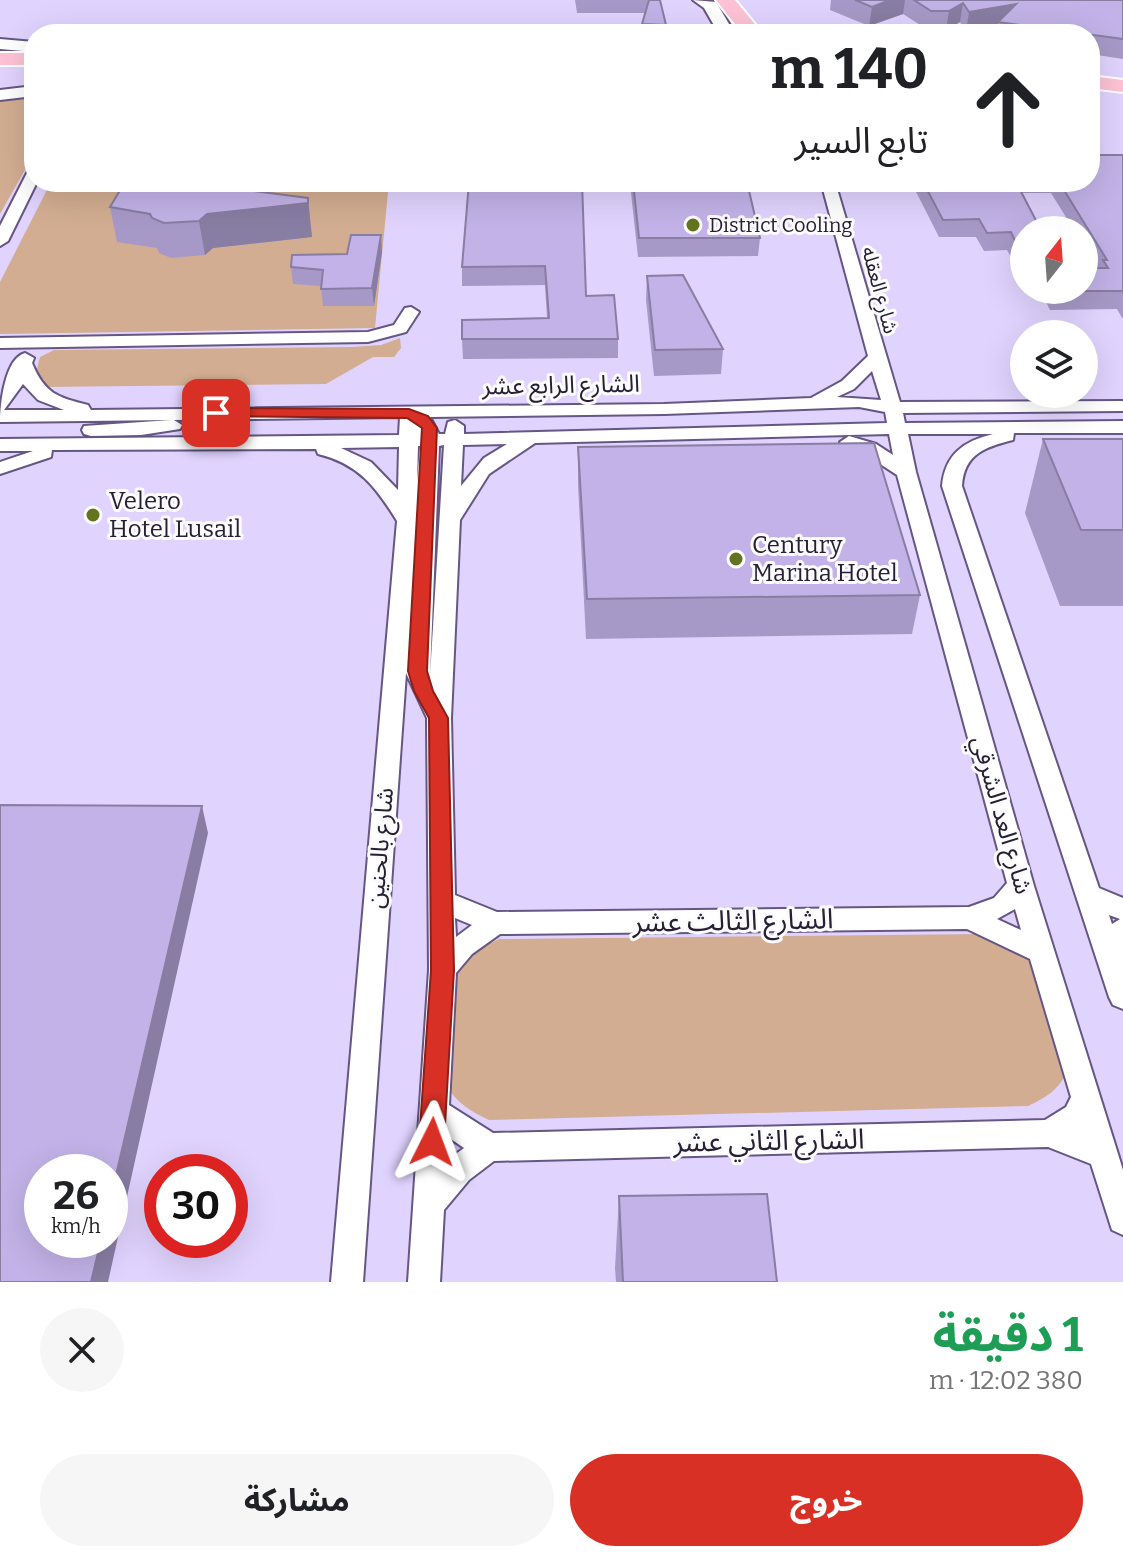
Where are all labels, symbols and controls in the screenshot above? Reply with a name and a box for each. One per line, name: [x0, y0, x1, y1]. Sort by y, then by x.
text: 140 m: [771, 36, 928, 103]
icon: ahead: [956, 56, 1060, 160]
text: تابع السير: [795, 119, 928, 163]
place label: District Cooling: [709, 213, 852, 237]
marker: District Cooling: [684, 216, 702, 234]
north arrow: [1010, 216, 1098, 304]
map controls: [1010, 216, 1098, 408]
street label: شارع العقله: [854, 244, 903, 337]
button: layers: [1010, 320, 1098, 408]
street label: الشارع الرابع عشر: [481, 370, 640, 403]
pin: [182, 379, 250, 447]
icon: arrive: [194, 391, 238, 435]
place label: Velero Hotel Lusail: [109, 487, 241, 543]
marker: Velero Hotel Lusail: [84, 506, 102, 524]
place label: Century Marina Hotel: [752, 531, 898, 587]
marker: Century Marina Hotel: [727, 550, 745, 568]
street label: شارع العد الشرقي: [962, 733, 1038, 899]
street label: شارع بالحنين: [361, 786, 402, 910]
street label: الشارع الثالث عشر: [631, 902, 834, 943]
position arrow: [390, 1100, 474, 1184]
street label: الشارع الثاني عشر: [672, 1122, 865, 1163]
speed limit sign: 30: [144, 1154, 248, 1258]
text: 26: [53, 1172, 99, 1220]
text: km/h: [51, 1214, 101, 1238]
text: 1 دقيقة: [933, 1306, 1083, 1364]
button: close: [40, 1308, 124, 1392]
text: 380 m · 12:02: [929, 1365, 1083, 1396]
button: مشاركة: [40, 1454, 554, 1546]
button: خروج: [570, 1454, 1083, 1546]

